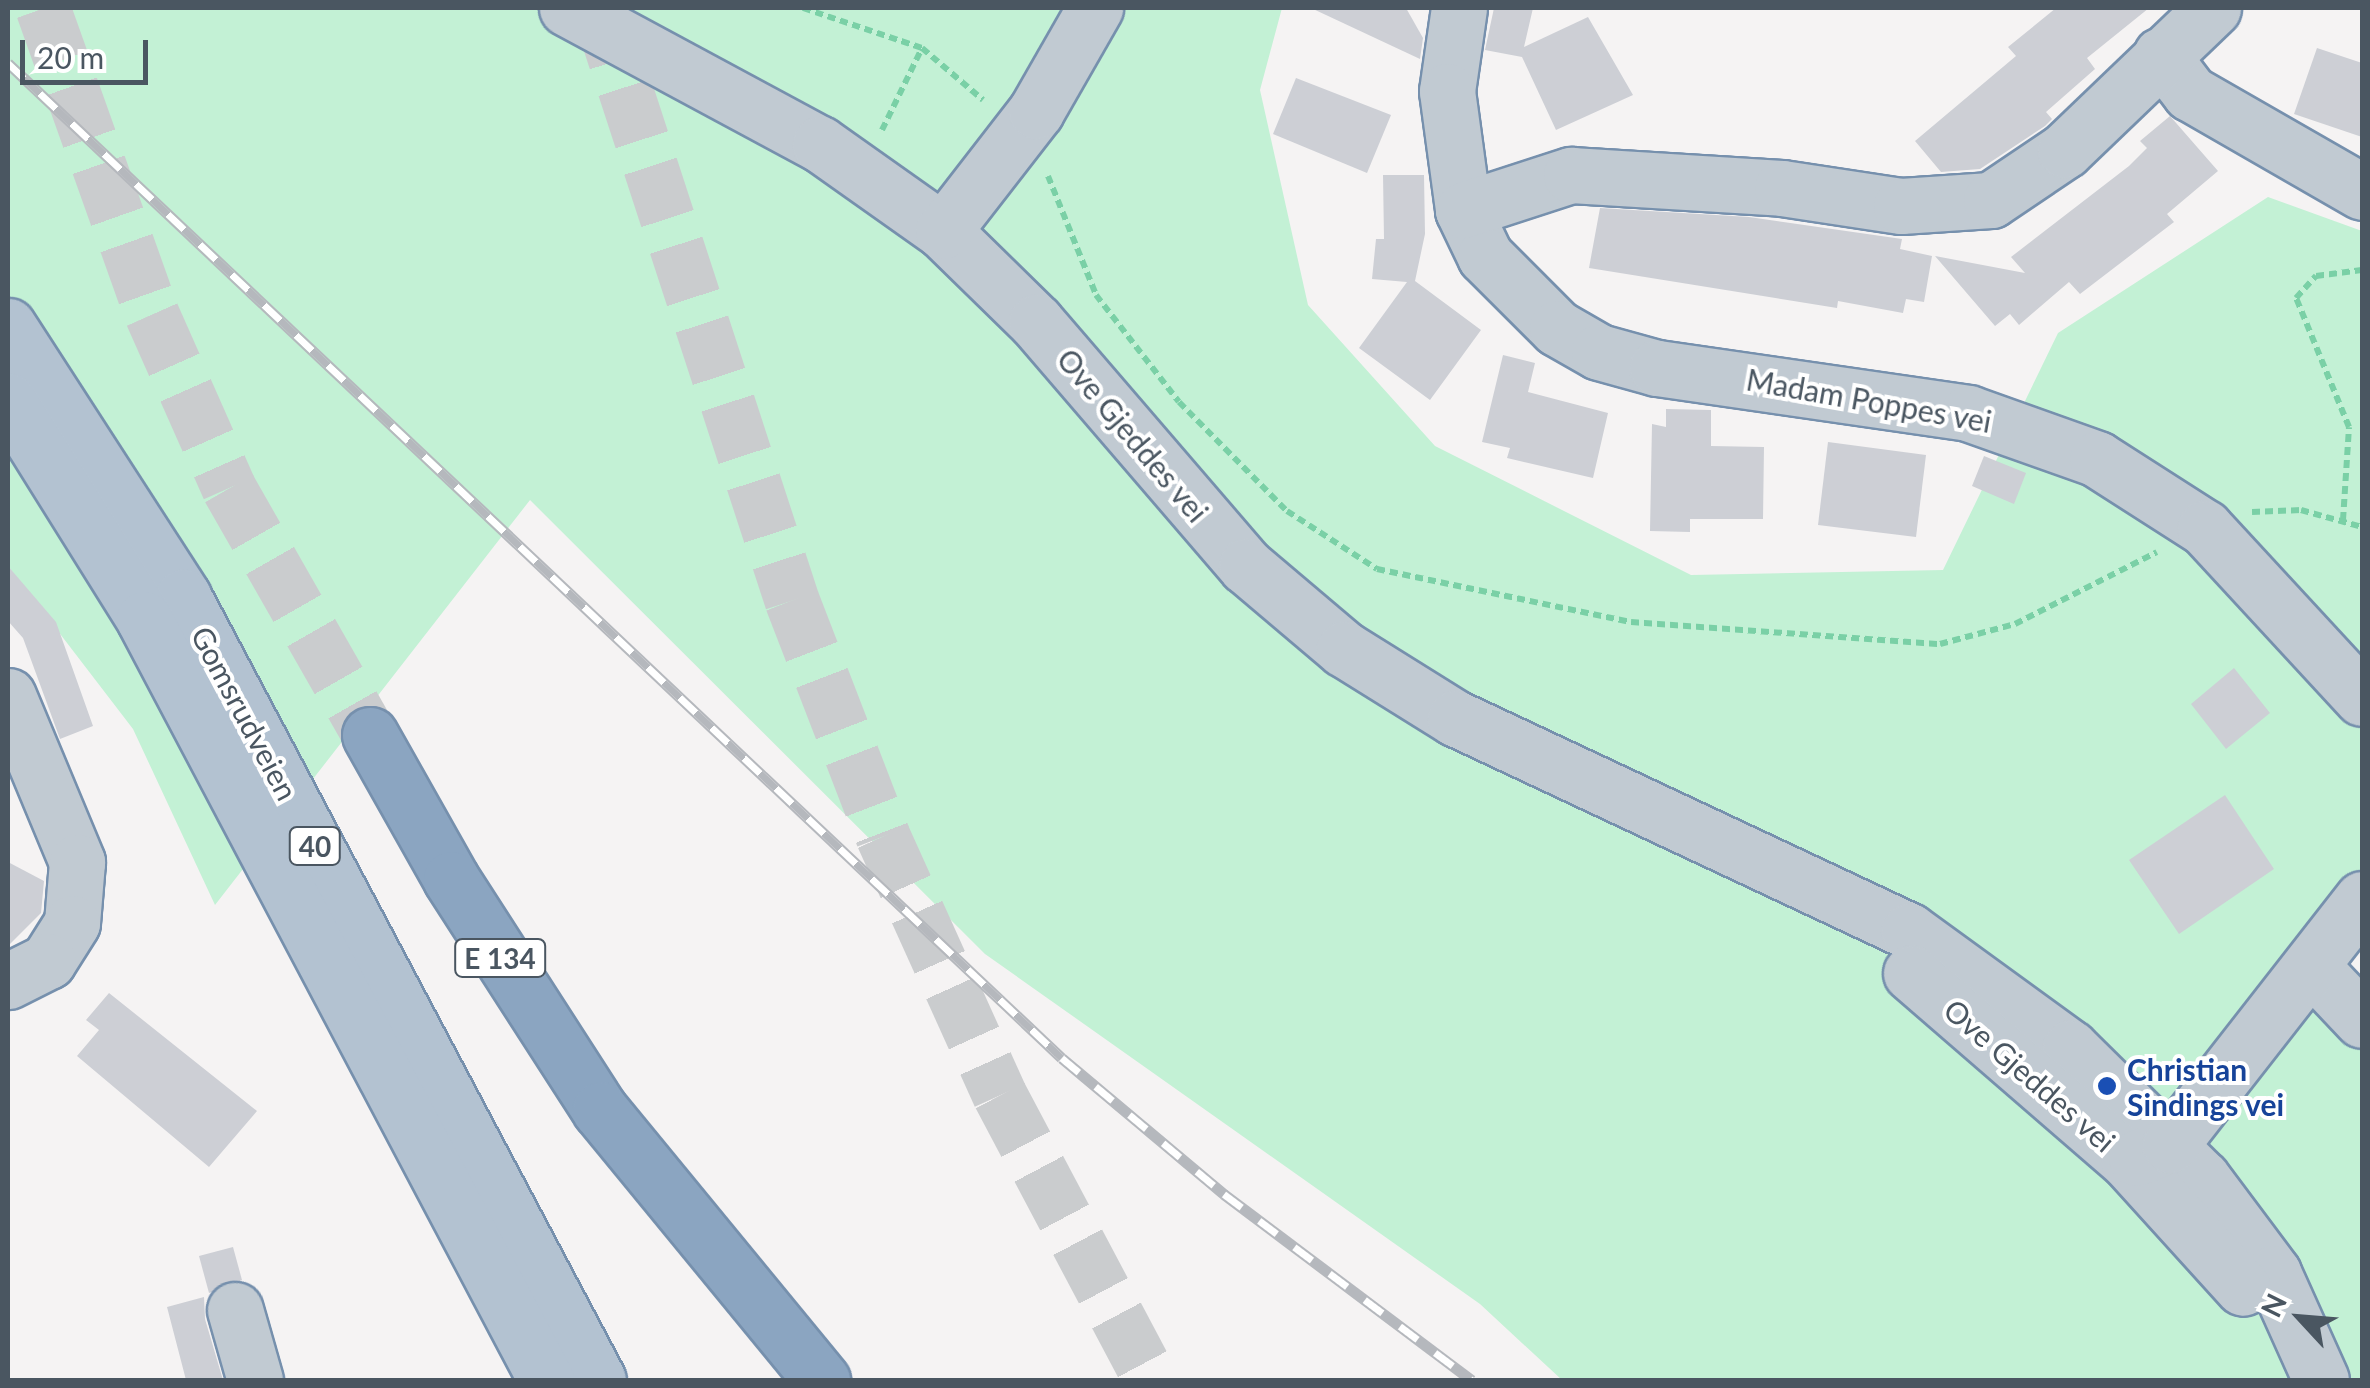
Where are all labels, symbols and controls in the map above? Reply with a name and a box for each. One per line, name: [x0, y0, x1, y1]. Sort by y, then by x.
scale bar: [25, 20, 152, 82]
text: 20 m: [37, 39, 104, 75]
street label: Ove Gjeddes vei: [1050, 341, 1216, 529]
street label: Madam Poppes vei: [1743, 361, 1995, 439]
street label: Gomsrudveien: [184, 620, 306, 806]
road number: 40: [288, 823, 342, 869]
road number: E 134: [452, 935, 548, 981]
street label: Ove Gjeddes vei: [1937, 991, 2123, 1159]
place label: Christian Sindings vei: [2127, 1051, 2285, 1122]
marker: Christian Sindings vei: [2096, 1075, 2118, 1097]
north arrow: [2250, 1268, 2350, 1368]
text: N: [2253, 1288, 2293, 1322]

